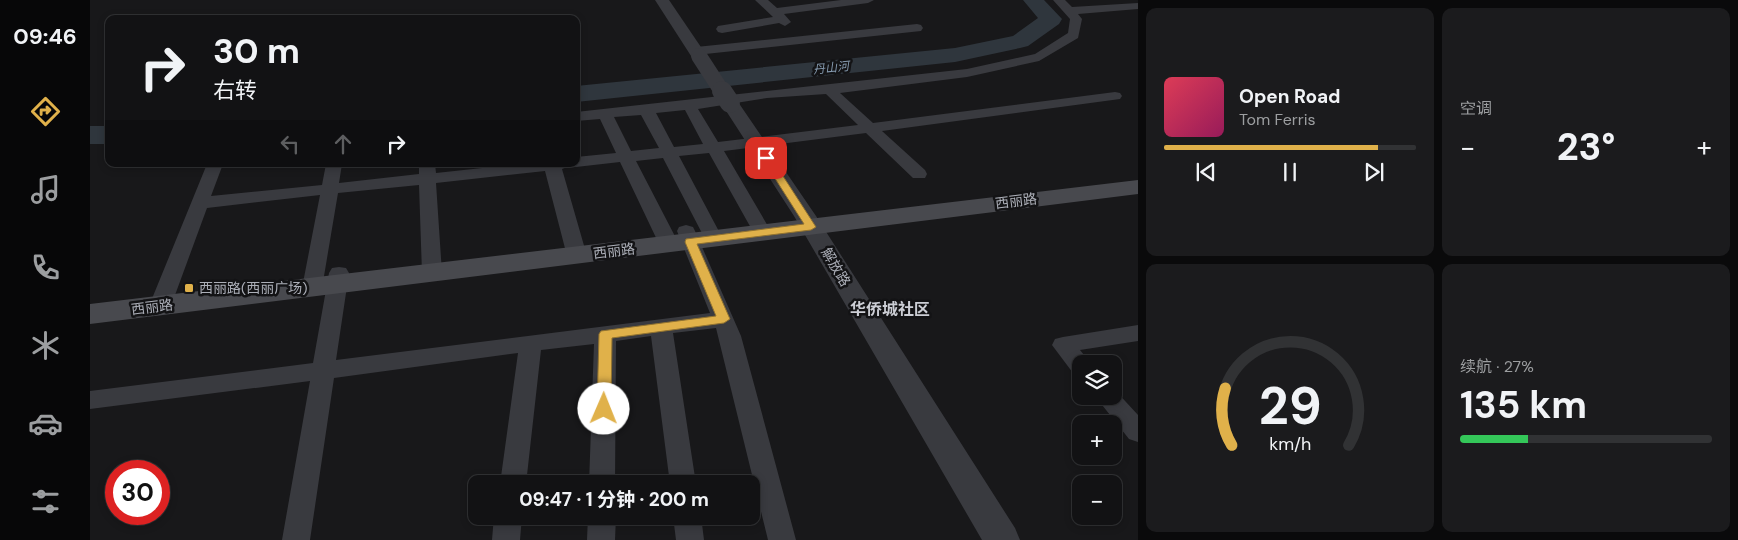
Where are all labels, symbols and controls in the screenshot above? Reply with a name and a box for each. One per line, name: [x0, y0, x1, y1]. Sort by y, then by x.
text: 09:46: [13, 22, 77, 51]
text: 30 m: [213, 28, 300, 74]
icon: right: [130, 35, 195, 100]
water label: 丹山河: [812, 58, 852, 78]
text: 右转: [213, 76, 257, 105]
text: Open Road: [1239, 84, 1341, 109]
icon: directions: [28, 94, 63, 129]
text: 空调: [1460, 98, 1492, 119]
text: Tom Ferris: [1239, 109, 1316, 130]
text: 23°: [1557, 122, 1615, 172]
text: −: [1460, 129, 1475, 166]
text: +: [1697, 129, 1712, 166]
icon: left: [276, 130, 304, 158]
icon: ahead: [329, 130, 357, 158]
icon: right: [382, 130, 410, 158]
pin: [745, 137, 787, 179]
icon: arrive: [752, 144, 780, 172]
icon: previous: [1192, 158, 1220, 186]
icon: pause: [1276, 158, 1304, 186]
icon: next: [1360, 158, 1388, 186]
icon: music: [28, 172, 63, 207]
street label: 西丽路: [994, 190, 1038, 212]
street label: 西丽路: [592, 240, 636, 262]
street label: 解放路: [817, 244, 855, 290]
icon: phone: [28, 250, 63, 285]
place label: 西丽路(西丽广场): [199, 279, 307, 297]
marker: 西丽路(西丽广场): [183, 282, 195, 294]
street label: 西丽路: [130, 296, 174, 318]
district label: 华侨城社区: [850, 299, 930, 320]
icon: climate: [28, 328, 63, 363]
map controls: [1072, 355, 1122, 525]
button: layers: [1072, 355, 1122, 405]
text: 续航 · 27%: [1460, 356, 1534, 377]
text: 29: [1259, 372, 1321, 440]
text: 135 km: [1460, 380, 1587, 430]
position arrow: [577, 382, 629, 434]
icon: car: [28, 406, 63, 441]
button: +: [1072, 415, 1122, 465]
text: km/h: [1269, 432, 1311, 456]
speed limit sign: 30: [105, 460, 170, 525]
button: −: [1072, 475, 1122, 525]
icon: filters: [28, 484, 63, 519]
text: 09:47 · 1 分钟 · 200 m: [519, 487, 709, 512]

